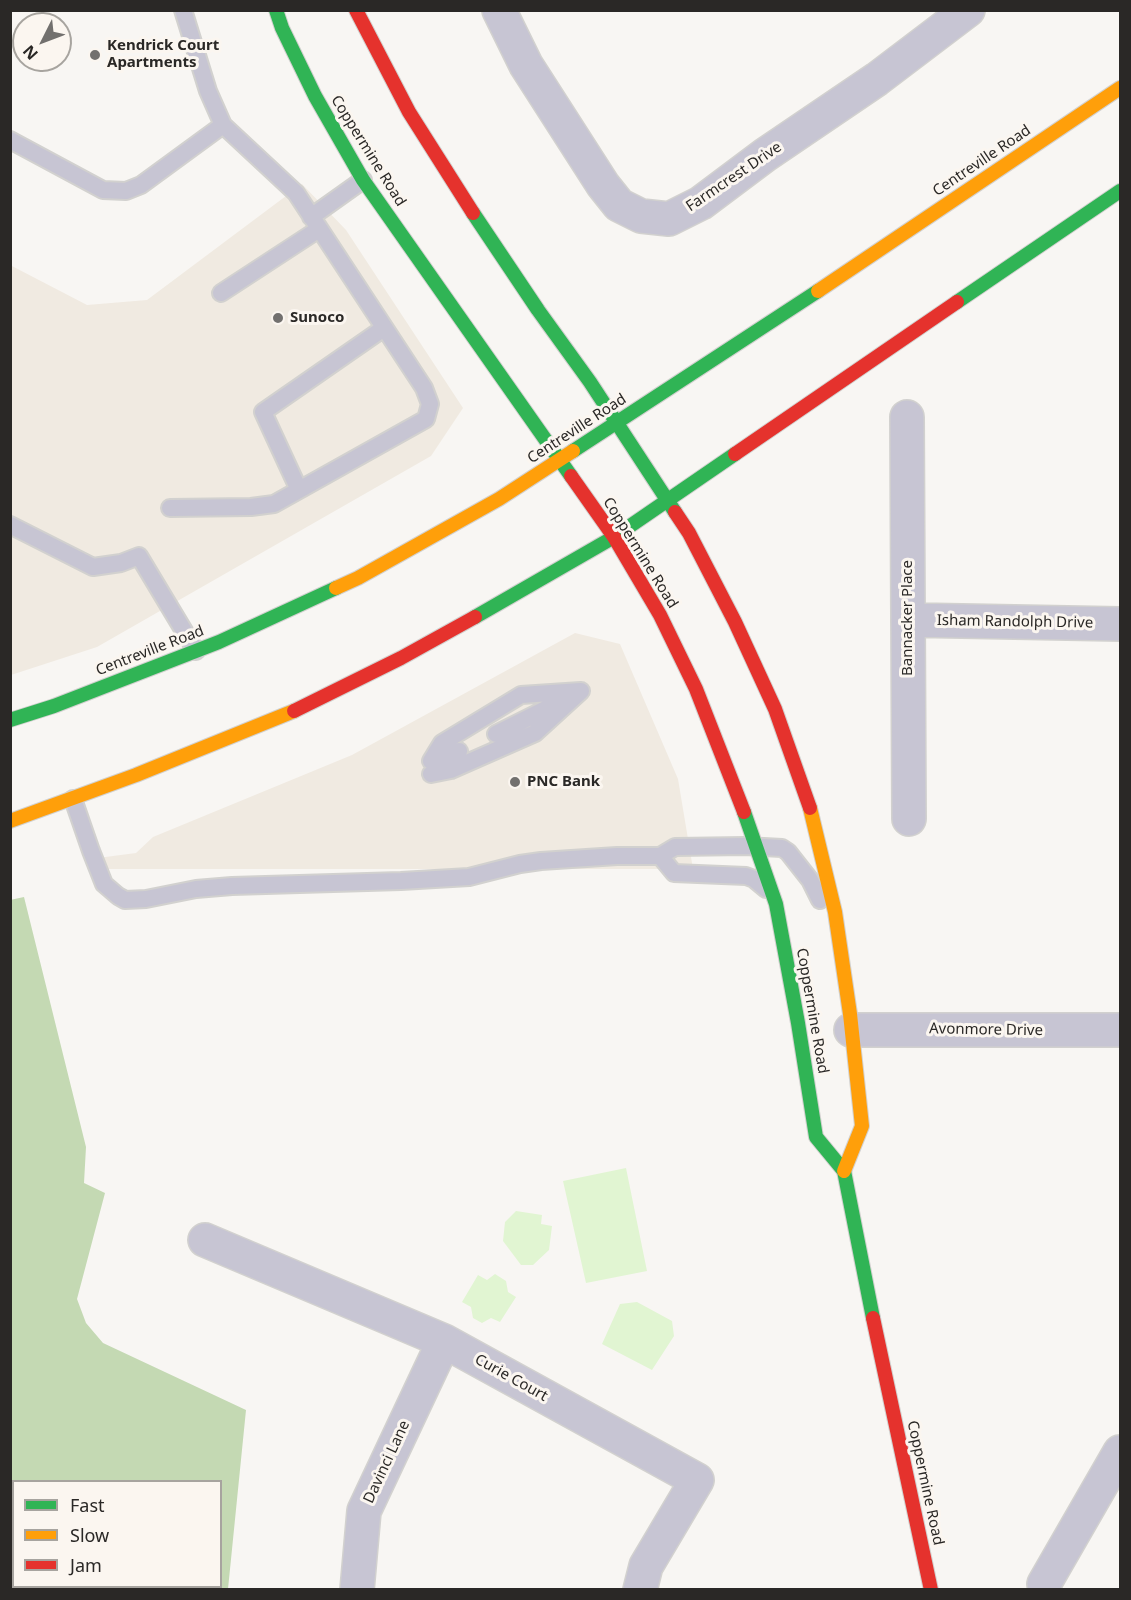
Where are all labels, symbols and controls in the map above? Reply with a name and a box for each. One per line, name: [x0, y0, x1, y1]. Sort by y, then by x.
north arrow: [12, 12, 72, 72]
place label: Kendrick Court Apartments: [107, 37, 219, 72]
text: N: [18, 41, 43, 65]
marker: Kendrick Court Apartments: [88, 48, 102, 62]
street label: Coppermine Road: [327, 92, 409, 210]
street label: Centreville Road: [930, 122, 1034, 200]
street label: Farmcrest Drive: [683, 138, 785, 216]
place label: Sunoco: [290, 309, 344, 327]
marker: Sunoco: [271, 311, 285, 325]
street label: Centreville Road: [524, 390, 630, 468]
street label: Coppermine Road: [599, 494, 681, 612]
street label: Bannacker Place: [899, 560, 917, 676]
street label: Isham Randolph Drive: [937, 612, 1093, 632]
street label: Centreville Road: [93, 622, 207, 680]
place label: PNC Bank: [527, 773, 600, 791]
marker: PNC Bank: [508, 775, 522, 789]
street label: Coppermine Road: [792, 947, 832, 1075]
street label: Avonmore Drive: [929, 1020, 1043, 1040]
street label: Curie Court: [471, 1351, 551, 1405]
street label: Davinci Lane: [360, 1418, 414, 1506]
street label: Coppermine Road: [903, 1419, 947, 1547]
legend: [12, 1480, 222, 1588]
text: Fast: [70, 1493, 105, 1517]
text: Slow: [70, 1523, 109, 1547]
text: Jam: [70, 1553, 102, 1577]

